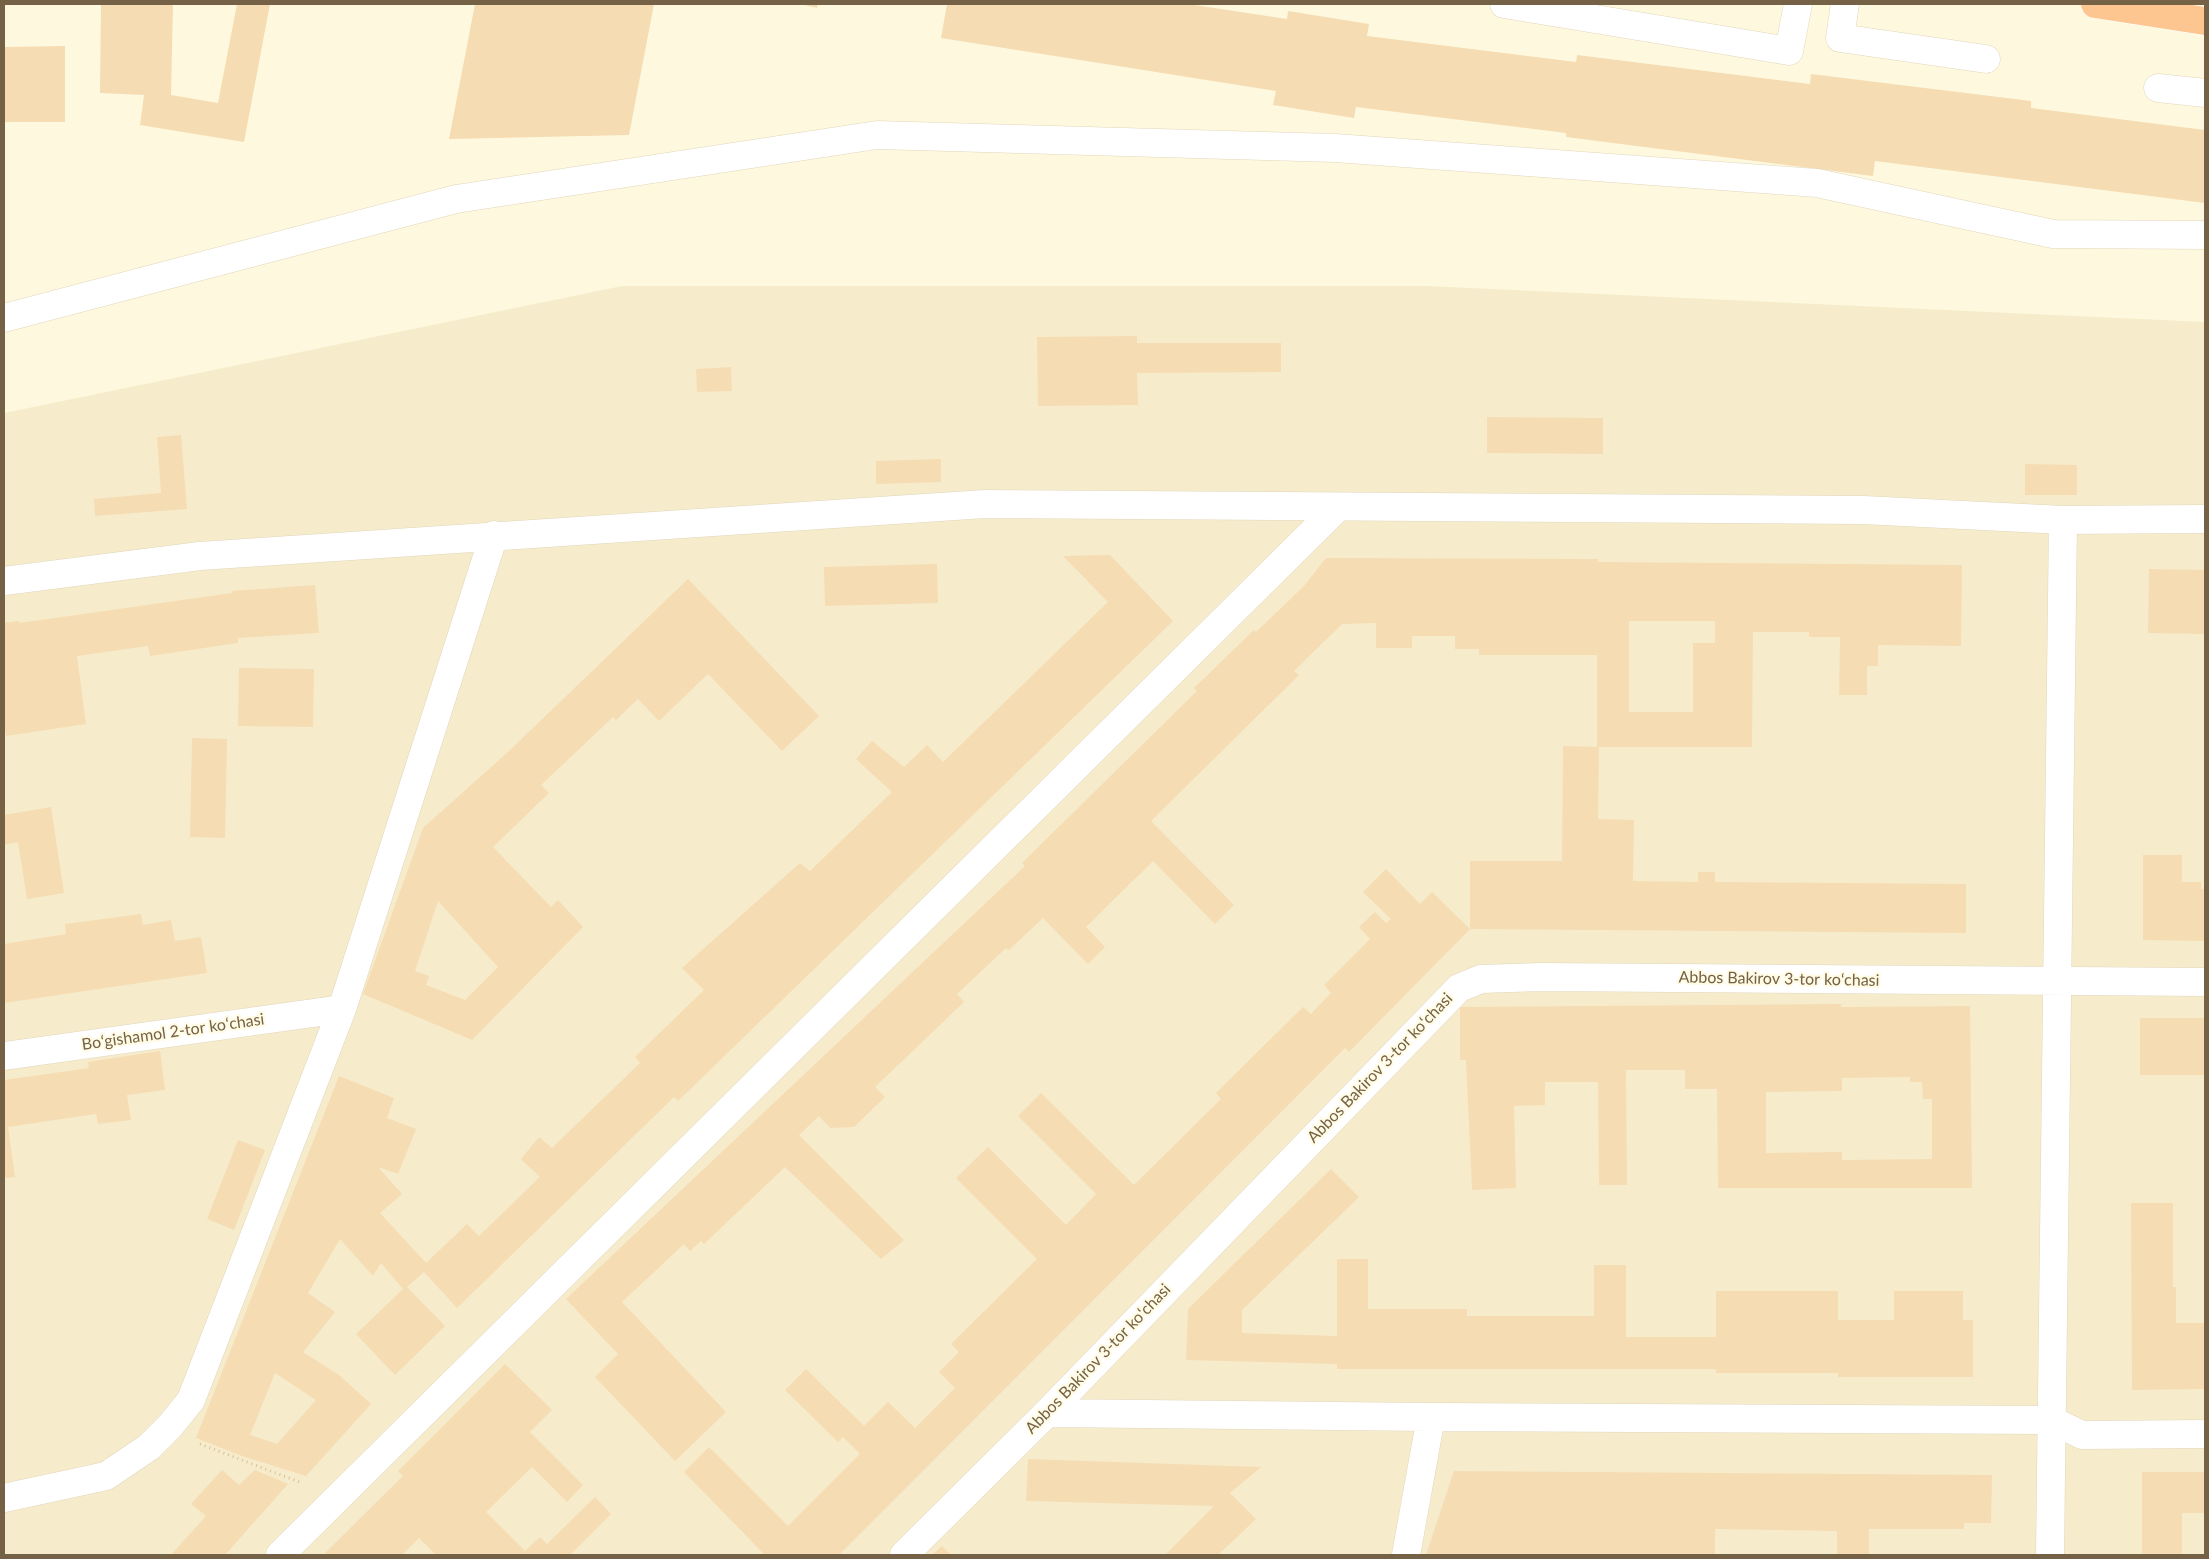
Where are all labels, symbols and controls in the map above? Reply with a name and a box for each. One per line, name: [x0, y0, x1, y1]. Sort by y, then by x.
street label: Abbos Bakirov 3-tor koʻchasi: [1678, 968, 1880, 990]
street label: Abbos Bakirov 3-tor koʻchasi: [1303, 989, 1457, 1147]
street label: Boʻgishamol 2-tor koʻchasi: [81, 1010, 265, 1054]
street label: Abbos Bakirov 3-tor koʻchasi: [1021, 1280, 1175, 1438]

